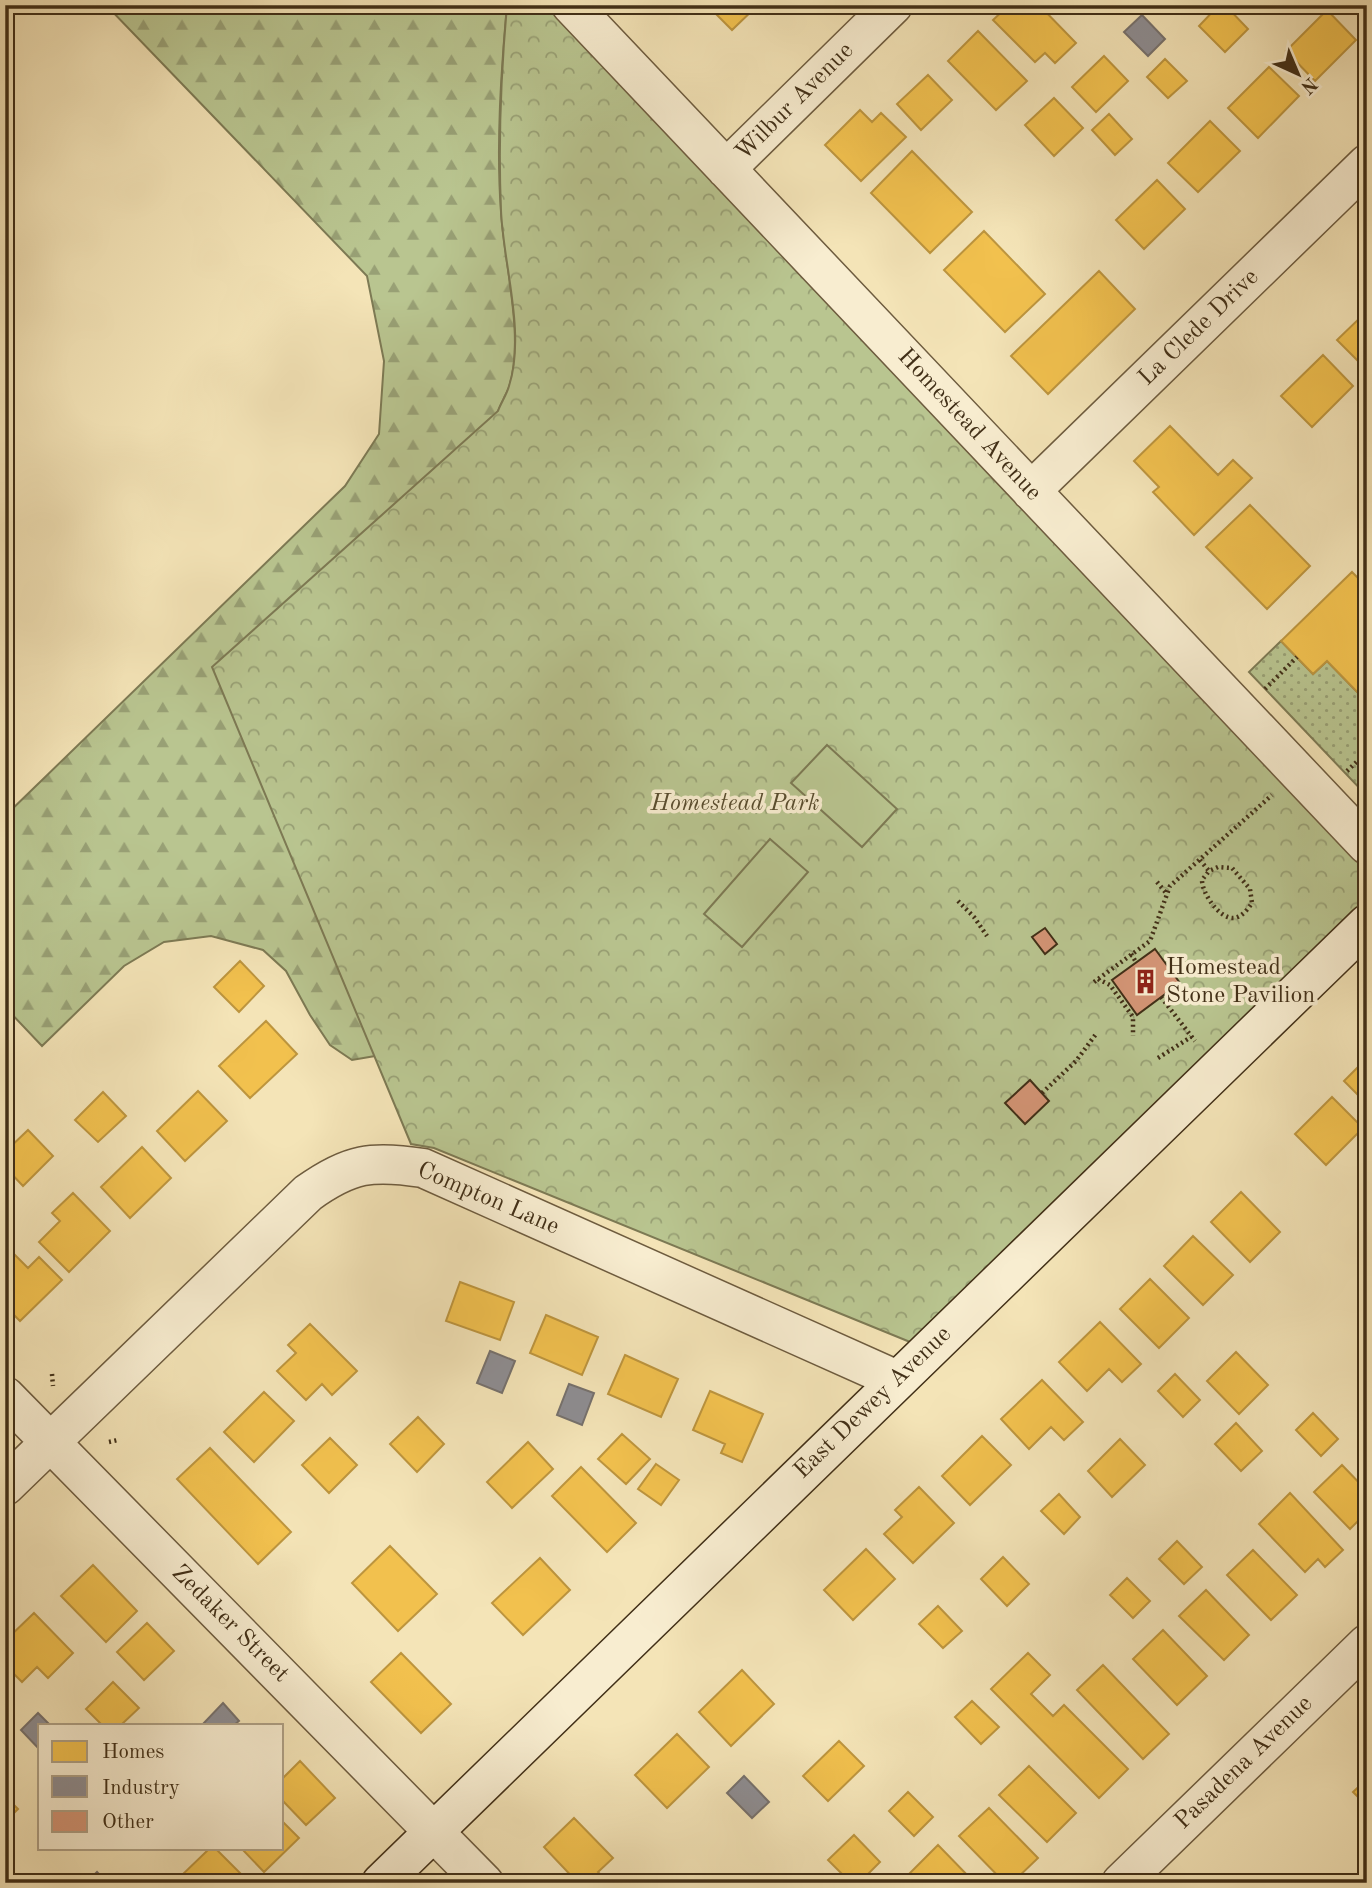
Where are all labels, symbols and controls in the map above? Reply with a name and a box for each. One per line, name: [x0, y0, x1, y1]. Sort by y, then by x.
north arrow: [1264, 38, 1334, 108]
street label: Wilbur Avenue: [732, 39, 858, 165]
text: N: [1296, 73, 1320, 97]
street label: La Clede Drive: [1134, 265, 1264, 391]
street label: Homestead Avenue: [893, 344, 1045, 506]
park label: Homestead Park: [650, 792, 819, 816]
place label: Homestead Stone Pavilion: [1166, 956, 1315, 1008]
building icon: Homestead Stone Pavilion: [1132, 968, 1160, 996]
street label: Compton Lane: [414, 1158, 562, 1240]
street label: East Dewey Avenue: [790, 1322, 956, 1484]
street label: Zedaker Street: [167, 1561, 293, 1687]
street label: Pasadena Avenue: [1171, 1692, 1317, 1834]
legend: [38, 1724, 284, 1850]
text: Homes: [102, 1742, 164, 1763]
text: Industry: [102, 1778, 180, 1799]
text: Other: [102, 1812, 154, 1833]

